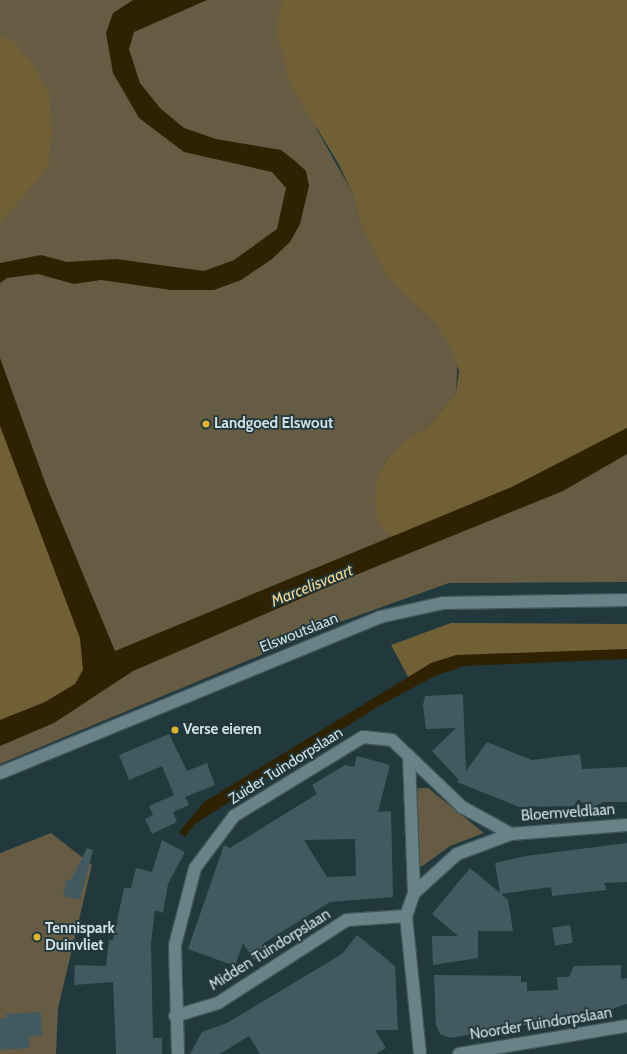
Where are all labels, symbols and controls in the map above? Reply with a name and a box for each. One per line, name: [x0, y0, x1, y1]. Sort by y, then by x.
place label: Landgoed Elswout: [214, 415, 333, 433]
marker: Landgoed Elswout: [201, 419, 211, 429]
water label: Marcelisvaart: [268, 561, 356, 611]
street label: Elswoutslaan: [257, 609, 341, 657]
place label: Verse eieren: [183, 721, 262, 739]
street label: Zuider Tuindorpslaan: [226, 724, 346, 808]
marker: Verse eieren: [170, 725, 180, 735]
street label: Bloemveldlaan: [520, 801, 616, 825]
street label: Midden Tuindorpslaan: [206, 905, 334, 995]
place label: Tennispark Duinvliet: [45, 919, 115, 954]
marker: Tennispark Duinvliet: [32, 932, 42, 942]
street label: Noorder Tuindorpslaan: [469, 1004, 613, 1044]

